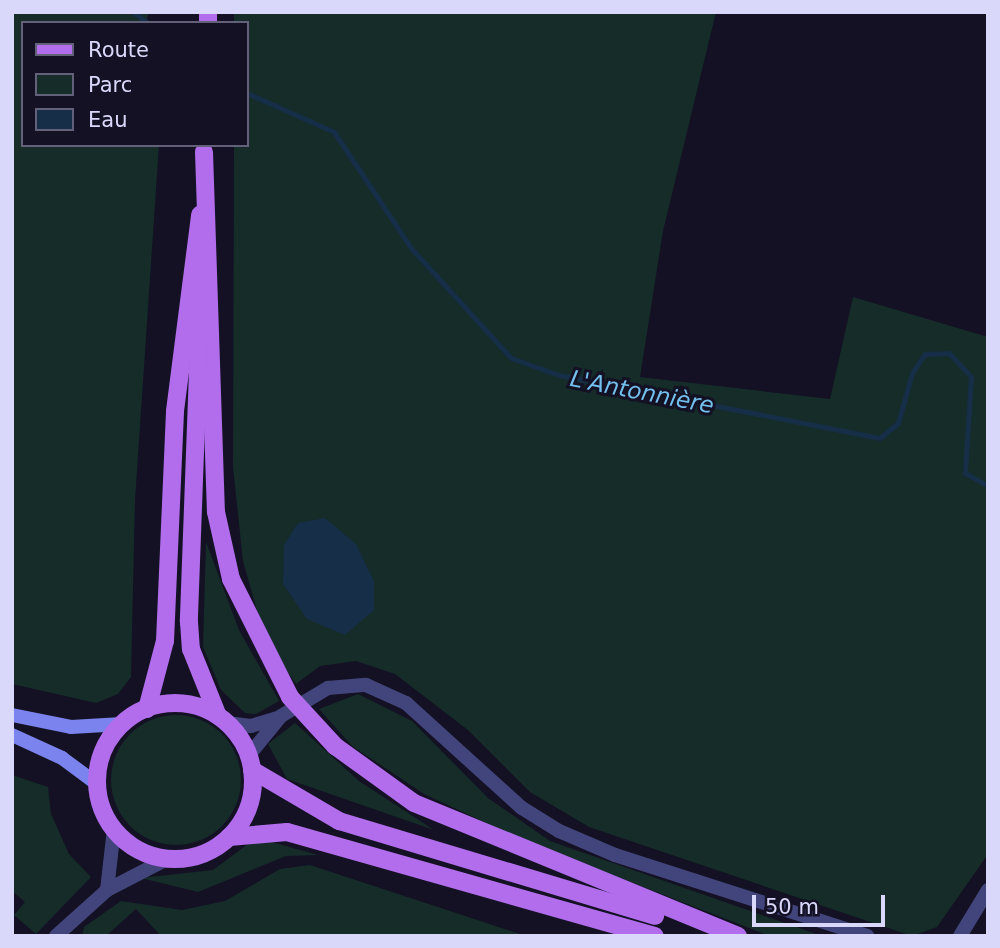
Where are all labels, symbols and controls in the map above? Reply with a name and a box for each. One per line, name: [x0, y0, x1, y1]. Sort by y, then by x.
legend: [21, 21, 248, 147]
text: Route: [88, 38, 149, 62]
text: Parc: [88, 73, 132, 97]
text: Eau: [88, 108, 127, 132]
water label: L'Antonnière: [568, 365, 716, 419]
scale bar: [755, 881, 888, 925]
text: 50 m: [765, 895, 819, 919]

